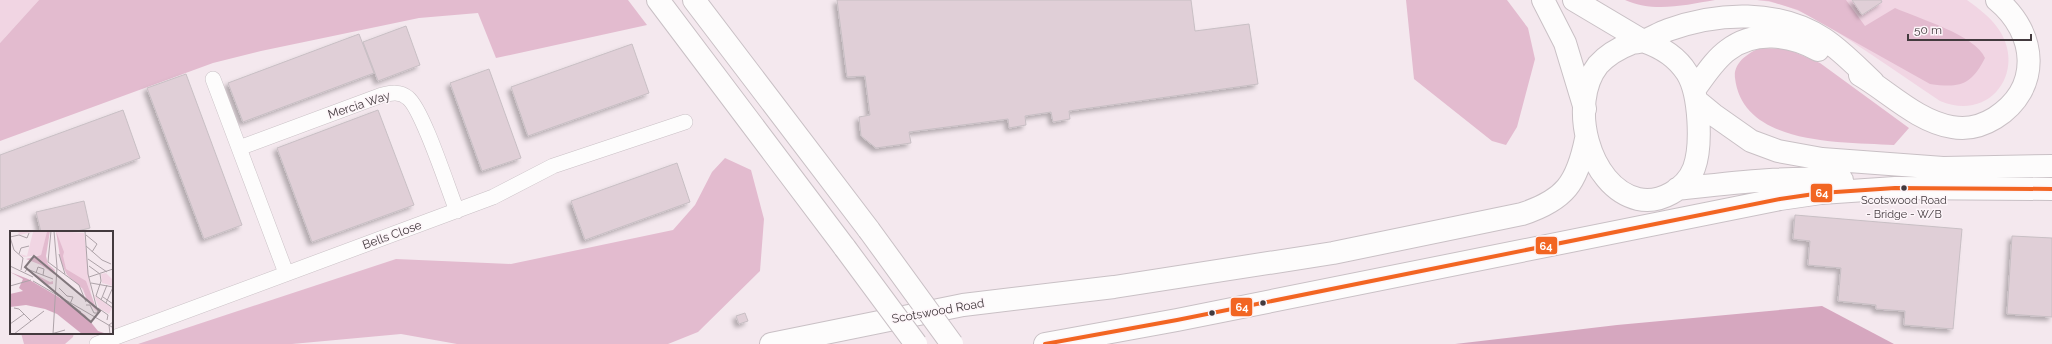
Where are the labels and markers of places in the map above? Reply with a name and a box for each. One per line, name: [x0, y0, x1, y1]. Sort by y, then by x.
marker: Scotswood Road - Bridge - W/B: [1899, 183, 1909, 193]
place label: Scotswood Road - Bridge - W/B: [1861, 194, 1947, 221]
unlabelled marker: [1258, 298, 1268, 308]
unlabelled marker: [1207, 308, 1217, 318]

